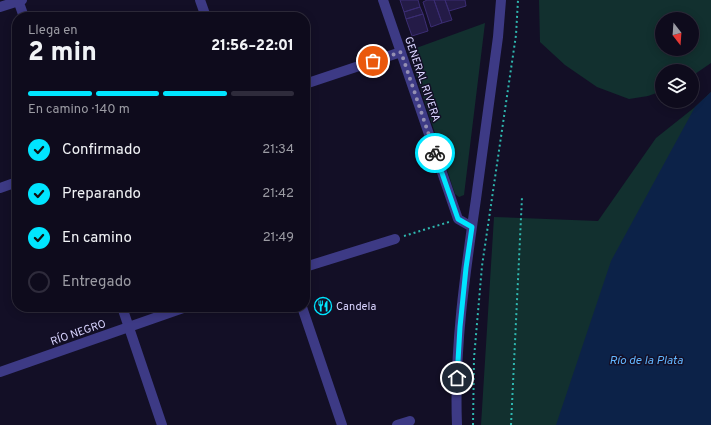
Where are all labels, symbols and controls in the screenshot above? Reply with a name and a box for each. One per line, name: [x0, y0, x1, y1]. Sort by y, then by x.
north arrow: [655, 12, 699, 56]
map controls: [655, 12, 699, 108]
text: Llega en: [28, 23, 78, 39]
street label: GENERAL RIVERA: [401, 35, 443, 124]
text: 2 min: [28, 37, 97, 70]
text: 21:56–22:01: [211, 37, 294, 56]
pin: [356, 44, 390, 78]
icon: bag: [362, 50, 384, 72]
button: layers: [655, 64, 699, 108]
text: En camino · 140 m: [28, 102, 130, 118]
courier: [415, 133, 455, 173]
icon: check: [28, 139, 50, 161]
text: Confirmado: [62, 141, 141, 160]
text: 21:34: [262, 142, 294, 158]
icon: bike: [424, 142, 446, 164]
icon: check: [28, 183, 50, 205]
text: Preparando: [62, 185, 141, 204]
text: 21:42: [262, 186, 294, 202]
icon: check: [28, 227, 50, 249]
text: En camino: [62, 229, 132, 248]
text: 21:49: [263, 230, 294, 246]
text: Entregado: [62, 273, 131, 292]
restaurant icon: Candela: [313, 296, 333, 316]
place label: Candela: [336, 300, 376, 314]
street label: RÍO NEGRO: [48, 316, 108, 349]
water label: Río de la Plata: [609, 353, 684, 369]
pin: [440, 361, 474, 395]
icon: home: [446, 367, 468, 389]

